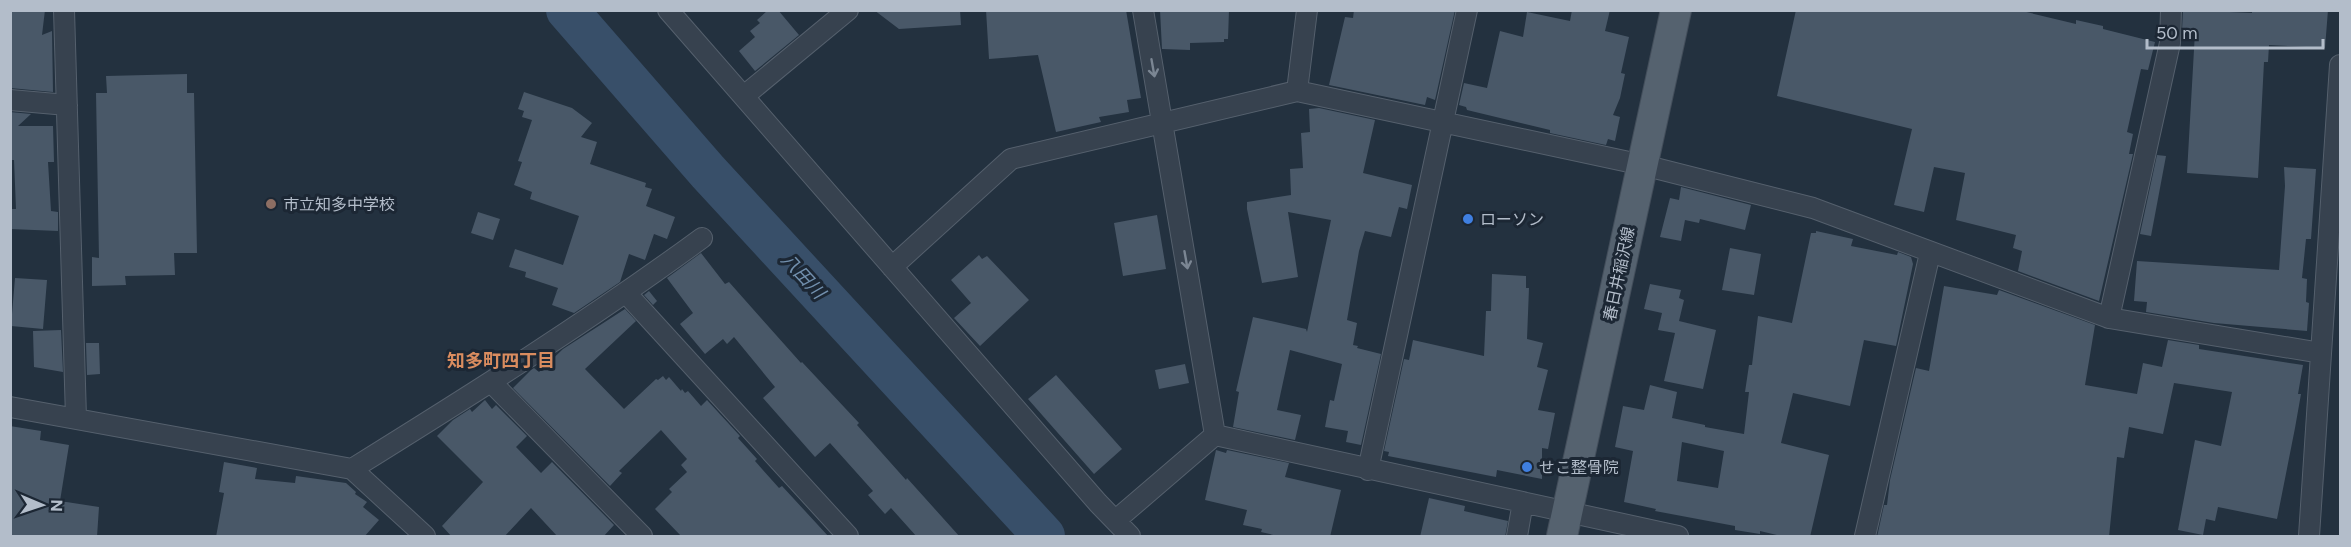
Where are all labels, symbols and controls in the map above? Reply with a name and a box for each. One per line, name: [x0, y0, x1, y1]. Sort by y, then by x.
scale bar: [2147, 12, 2322, 50]
text: 50 m: [2156, 22, 2198, 44]
one-way arrow: [1148, 58, 1159, 77]
place label: 市立知多中学校: [283, 195, 395, 214]
marker: 市立知多中学校: [264, 197, 278, 211]
place label: ローソン: [1480, 210, 1544, 229]
marker: ローソン: [1461, 212, 1475, 226]
street label: 春日井稲沢線: [1600, 225, 1638, 323]
water label: 八田川: [777, 249, 831, 305]
one-way arrow: [1181, 250, 1192, 270]
district label: 知多町四丁目: [447, 350, 555, 372]
place label: せこ整骨院: [1539, 458, 1619, 477]
marker: せこ整骨院: [1520, 460, 1534, 474]
north arrow: [12, 475, 72, 535]
text: N: [47, 499, 66, 512]

